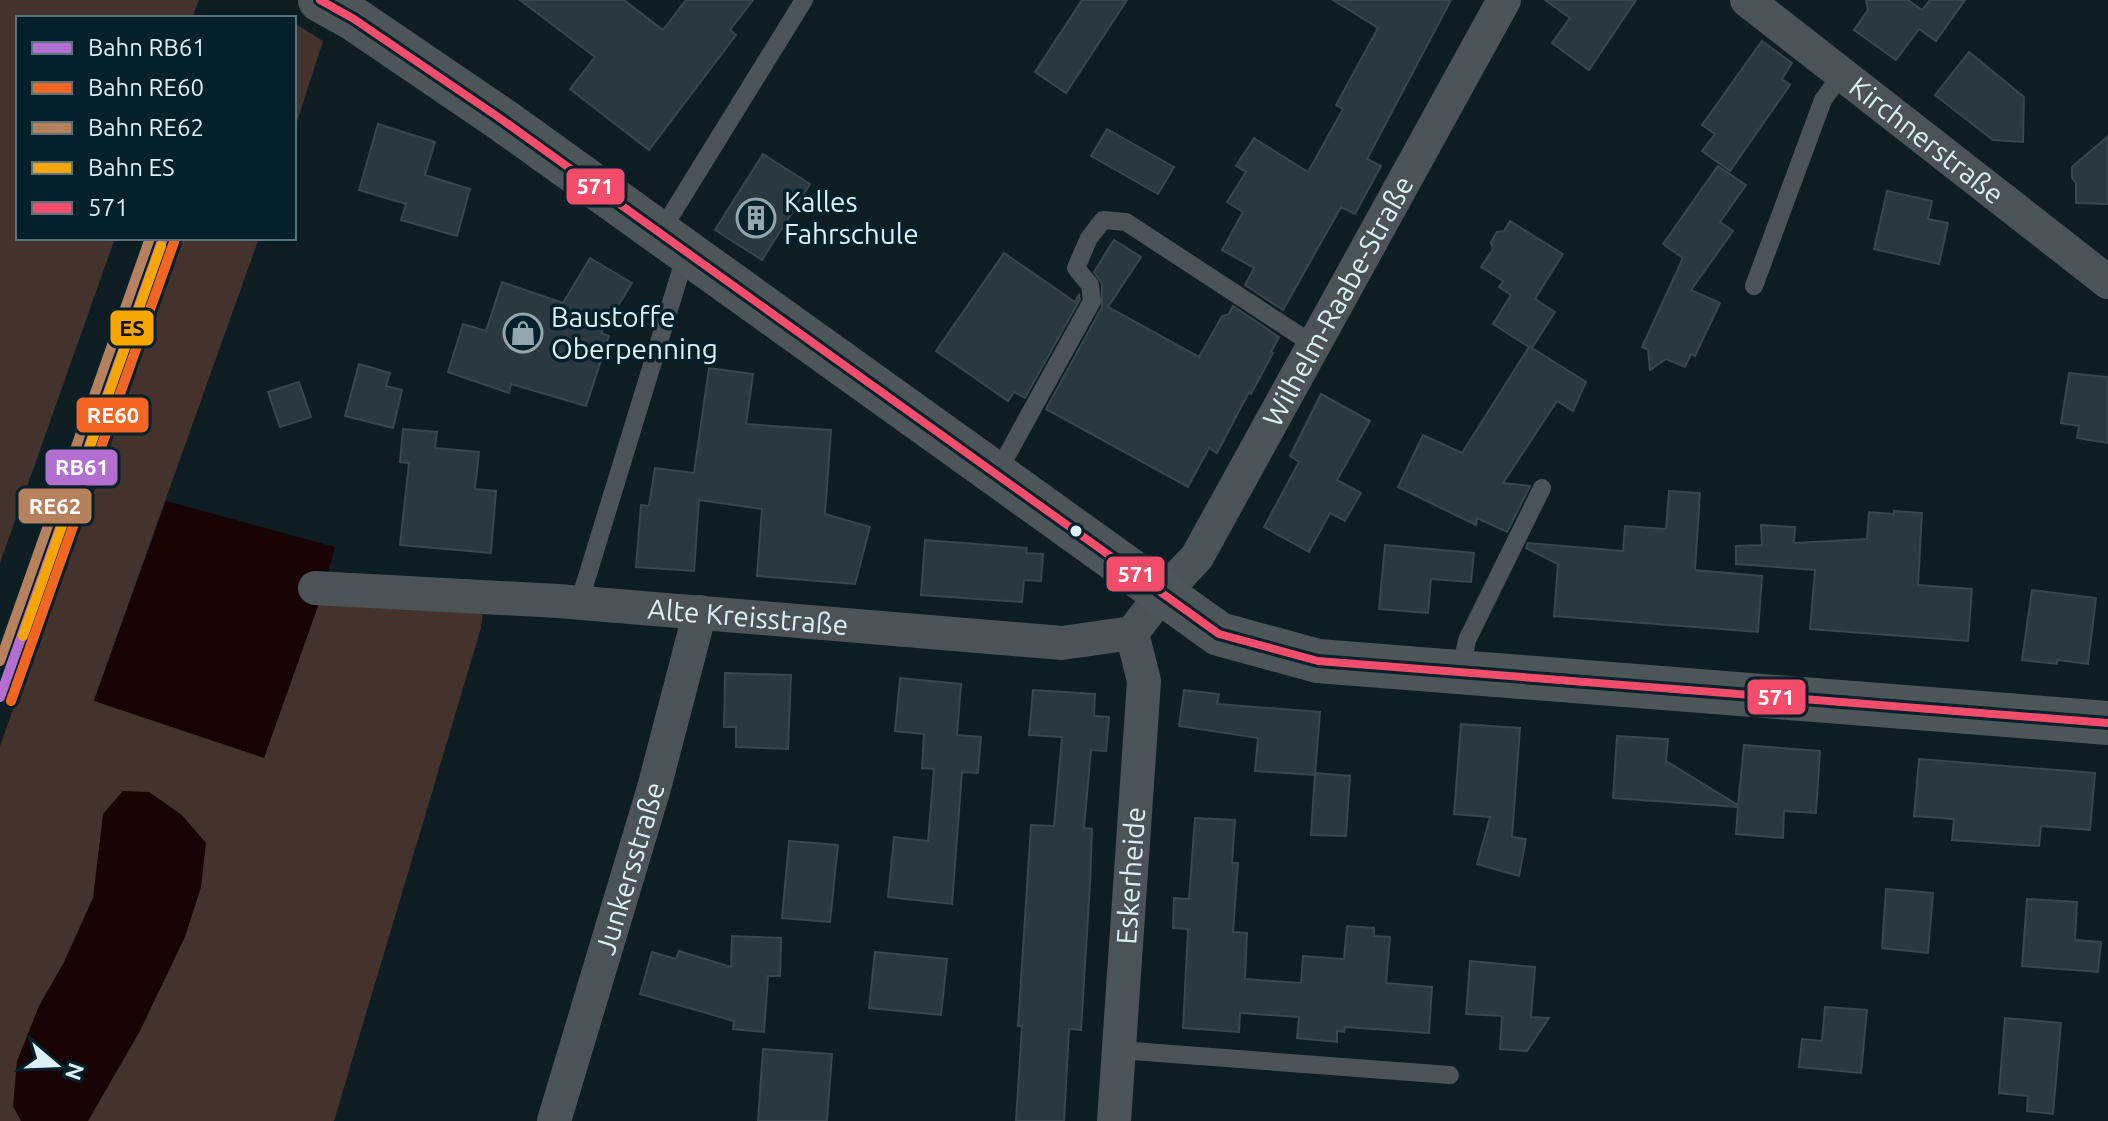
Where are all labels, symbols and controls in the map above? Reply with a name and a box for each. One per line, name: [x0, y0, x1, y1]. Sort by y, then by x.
legend: [16, 16, 296, 240]
text: Bahn RB61: [88, 34, 206, 61]
street label: Kirchnerstraße: [1844, 70, 2010, 210]
text: Bahn RE60: [88, 74, 204, 101]
text: Bahn RE62: [88, 114, 204, 141]
text: Bahn ES: [88, 154, 175, 181]
line badge: 571: [565, 167, 626, 206]
street label: Wilhelm-Raabe-Straße: [1256, 170, 1419, 431]
text: 571: [576, 173, 614, 198]
place label: Kalles Fahrschule: [784, 186, 919, 249]
text: 571: [88, 194, 129, 221]
building icon: Kalles Fahrschule: [735, 197, 777, 239]
place label: Baustoffe Oberpenning: [551, 301, 718, 364]
line badge: ES: [109, 309, 155, 347]
shop icon: Baustoffe Oberpenning: [502, 312, 544, 354]
text: ES: [119, 315, 145, 340]
line badge: RE60: [75, 396, 150, 434]
text: RE60: [87, 402, 139, 427]
line badge: RB61: [44, 448, 119, 487]
text: RB61: [55, 454, 109, 479]
line badge: RE62: [17, 487, 93, 525]
text: RE62: [29, 493, 81, 518]
unlabelled marker: [1068, 523, 1084, 539]
line badge: 571: [1105, 555, 1166, 593]
text: 571: [1117, 561, 1155, 586]
street label: Alte Kreisstraße: [647, 593, 849, 640]
line badge: 571: [1746, 678, 1807, 716]
text: 571: [1757, 684, 1795, 709]
street label: Junkersstraße: [589, 778, 670, 958]
street label: Eskerheide: [1110, 806, 1150, 945]
north arrow: [16, 1025, 96, 1105]
text: N: [61, 1060, 90, 1084]

